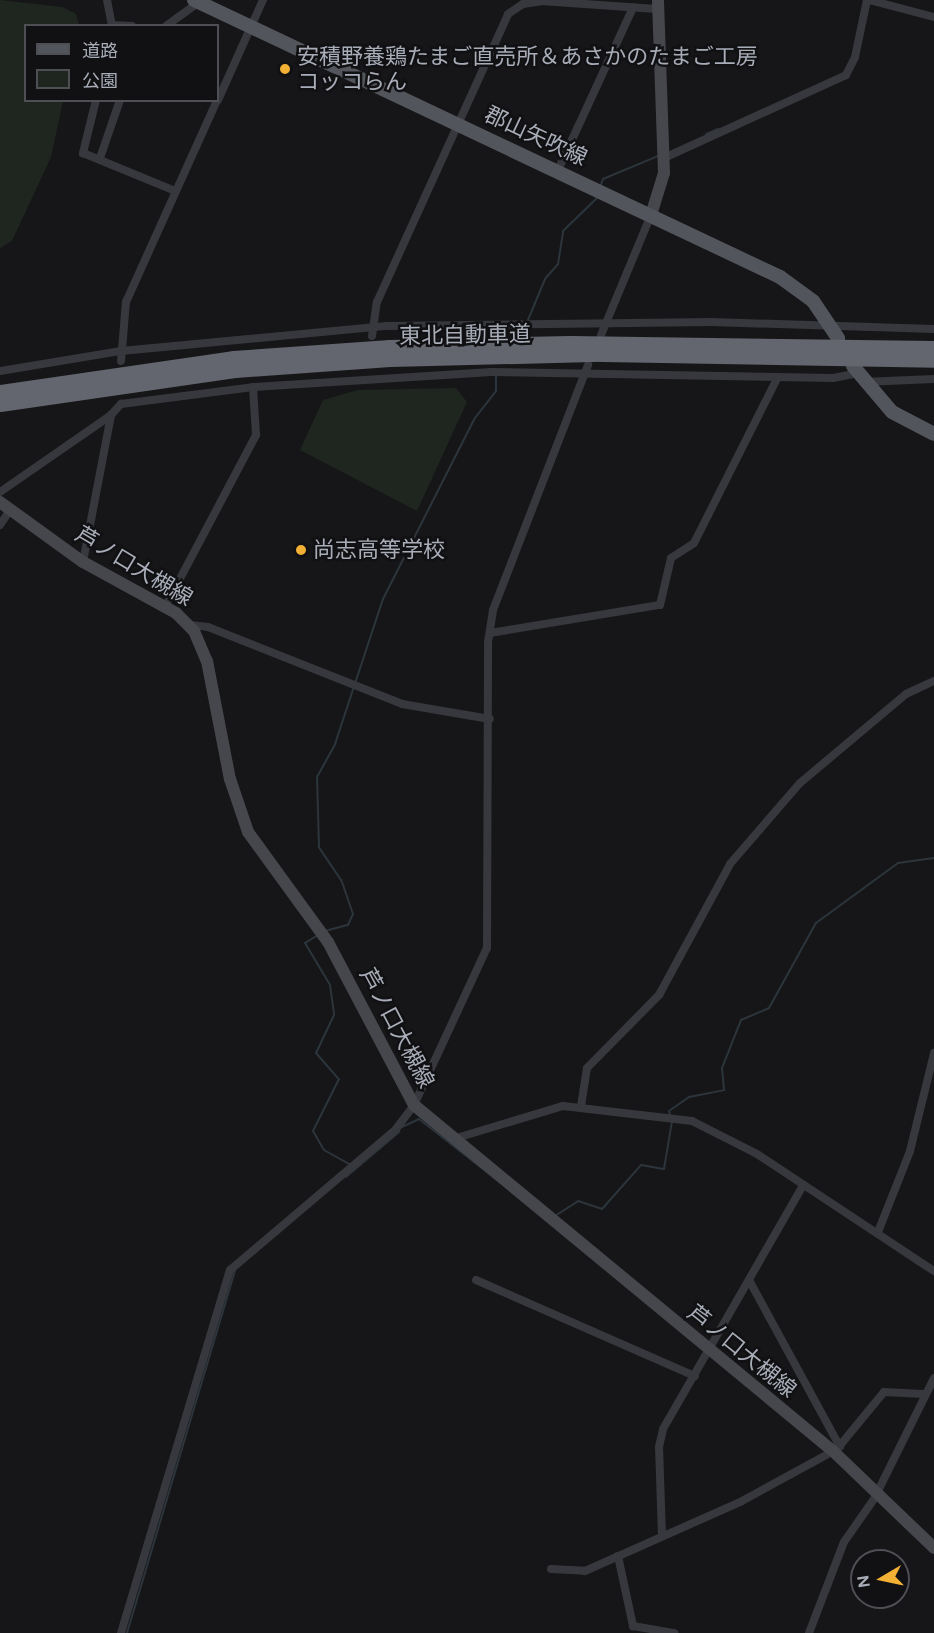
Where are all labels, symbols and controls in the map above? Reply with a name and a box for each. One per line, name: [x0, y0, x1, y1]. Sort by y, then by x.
legend: [24, 24, 219, 102]
text: 道路: [82, 40, 118, 62]
place label: 安積野養鶏たまご直売所＆あさかのたまご工房 コッコらん: [297, 43, 759, 94]
marker: 安積野養鶏たまご直売所＆あさかのたまご工房 コッコらん: [278, 62, 292, 76]
text: 公園: [82, 70, 118, 92]
street label: 郡山矢吹線: [481, 101, 591, 171]
street label: 東北自動車道: [399, 321, 531, 349]
street label: 芦ノ口大槻線: [71, 521, 197, 611]
place label: 尚志高等学校: [313, 537, 445, 563]
marker: 尚志高等学校: [294, 543, 308, 557]
street label: 芦ノ口大槻線: [354, 964, 440, 1092]
street label: 芦ノ口大槻線: [682, 1299, 802, 1403]
north arrow: [850, 1549, 910, 1609]
text: N: [853, 1574, 874, 1589]

